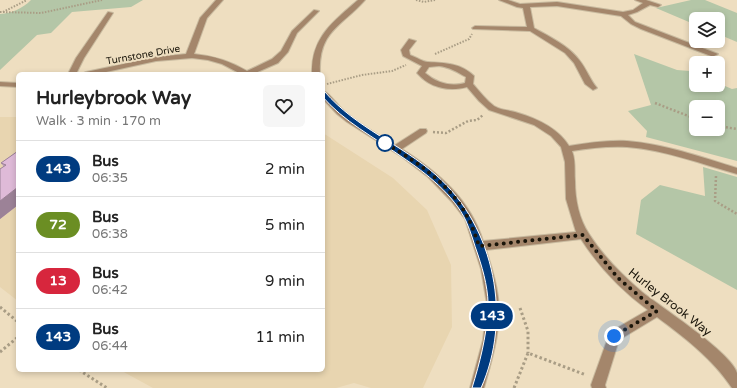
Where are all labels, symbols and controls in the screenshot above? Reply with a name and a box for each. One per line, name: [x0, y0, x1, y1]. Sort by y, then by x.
map controls: [689, 12, 725, 136]
button: layers: [689, 12, 725, 48]
street label: Turnstone Drive: [105, 42, 182, 67]
button: +: [689, 56, 725, 92]
button: heart: [263, 85, 305, 127]
text: Hurleybrook Way: [36, 87, 191, 109]
button: −: [689, 100, 725, 136]
text: Walk · 3 min · 170 m: [36, 113, 161, 129]
unlabelled marker: [376, 134, 394, 152]
text: Bus: [92, 152, 119, 170]
text: 143: [45, 160, 71, 177]
text: 2 min: [265, 160, 305, 178]
text: 06:35: [92, 170, 128, 186]
text: Bus: [92, 208, 119, 226]
text: 72: [49, 216, 67, 233]
text: 5 min: [265, 216, 305, 234]
text: 06:38: [92, 226, 128, 242]
text: Bus: [92, 264, 119, 282]
street label: Hurley Brook Way: [626, 265, 715, 339]
text: 13: [49, 272, 67, 289]
text: 9 min: [265, 272, 305, 290]
text: 06:42: [92, 282, 128, 298]
line badge: 143: [469, 303, 515, 329]
text: 143: [479, 307, 505, 324]
text: Bus: [92, 320, 119, 338]
your location: [604, 326, 624, 346]
text: 143: [45, 328, 71, 345]
text: 11 min: [256, 328, 305, 346]
text: 06:44: [92, 338, 128, 354]

